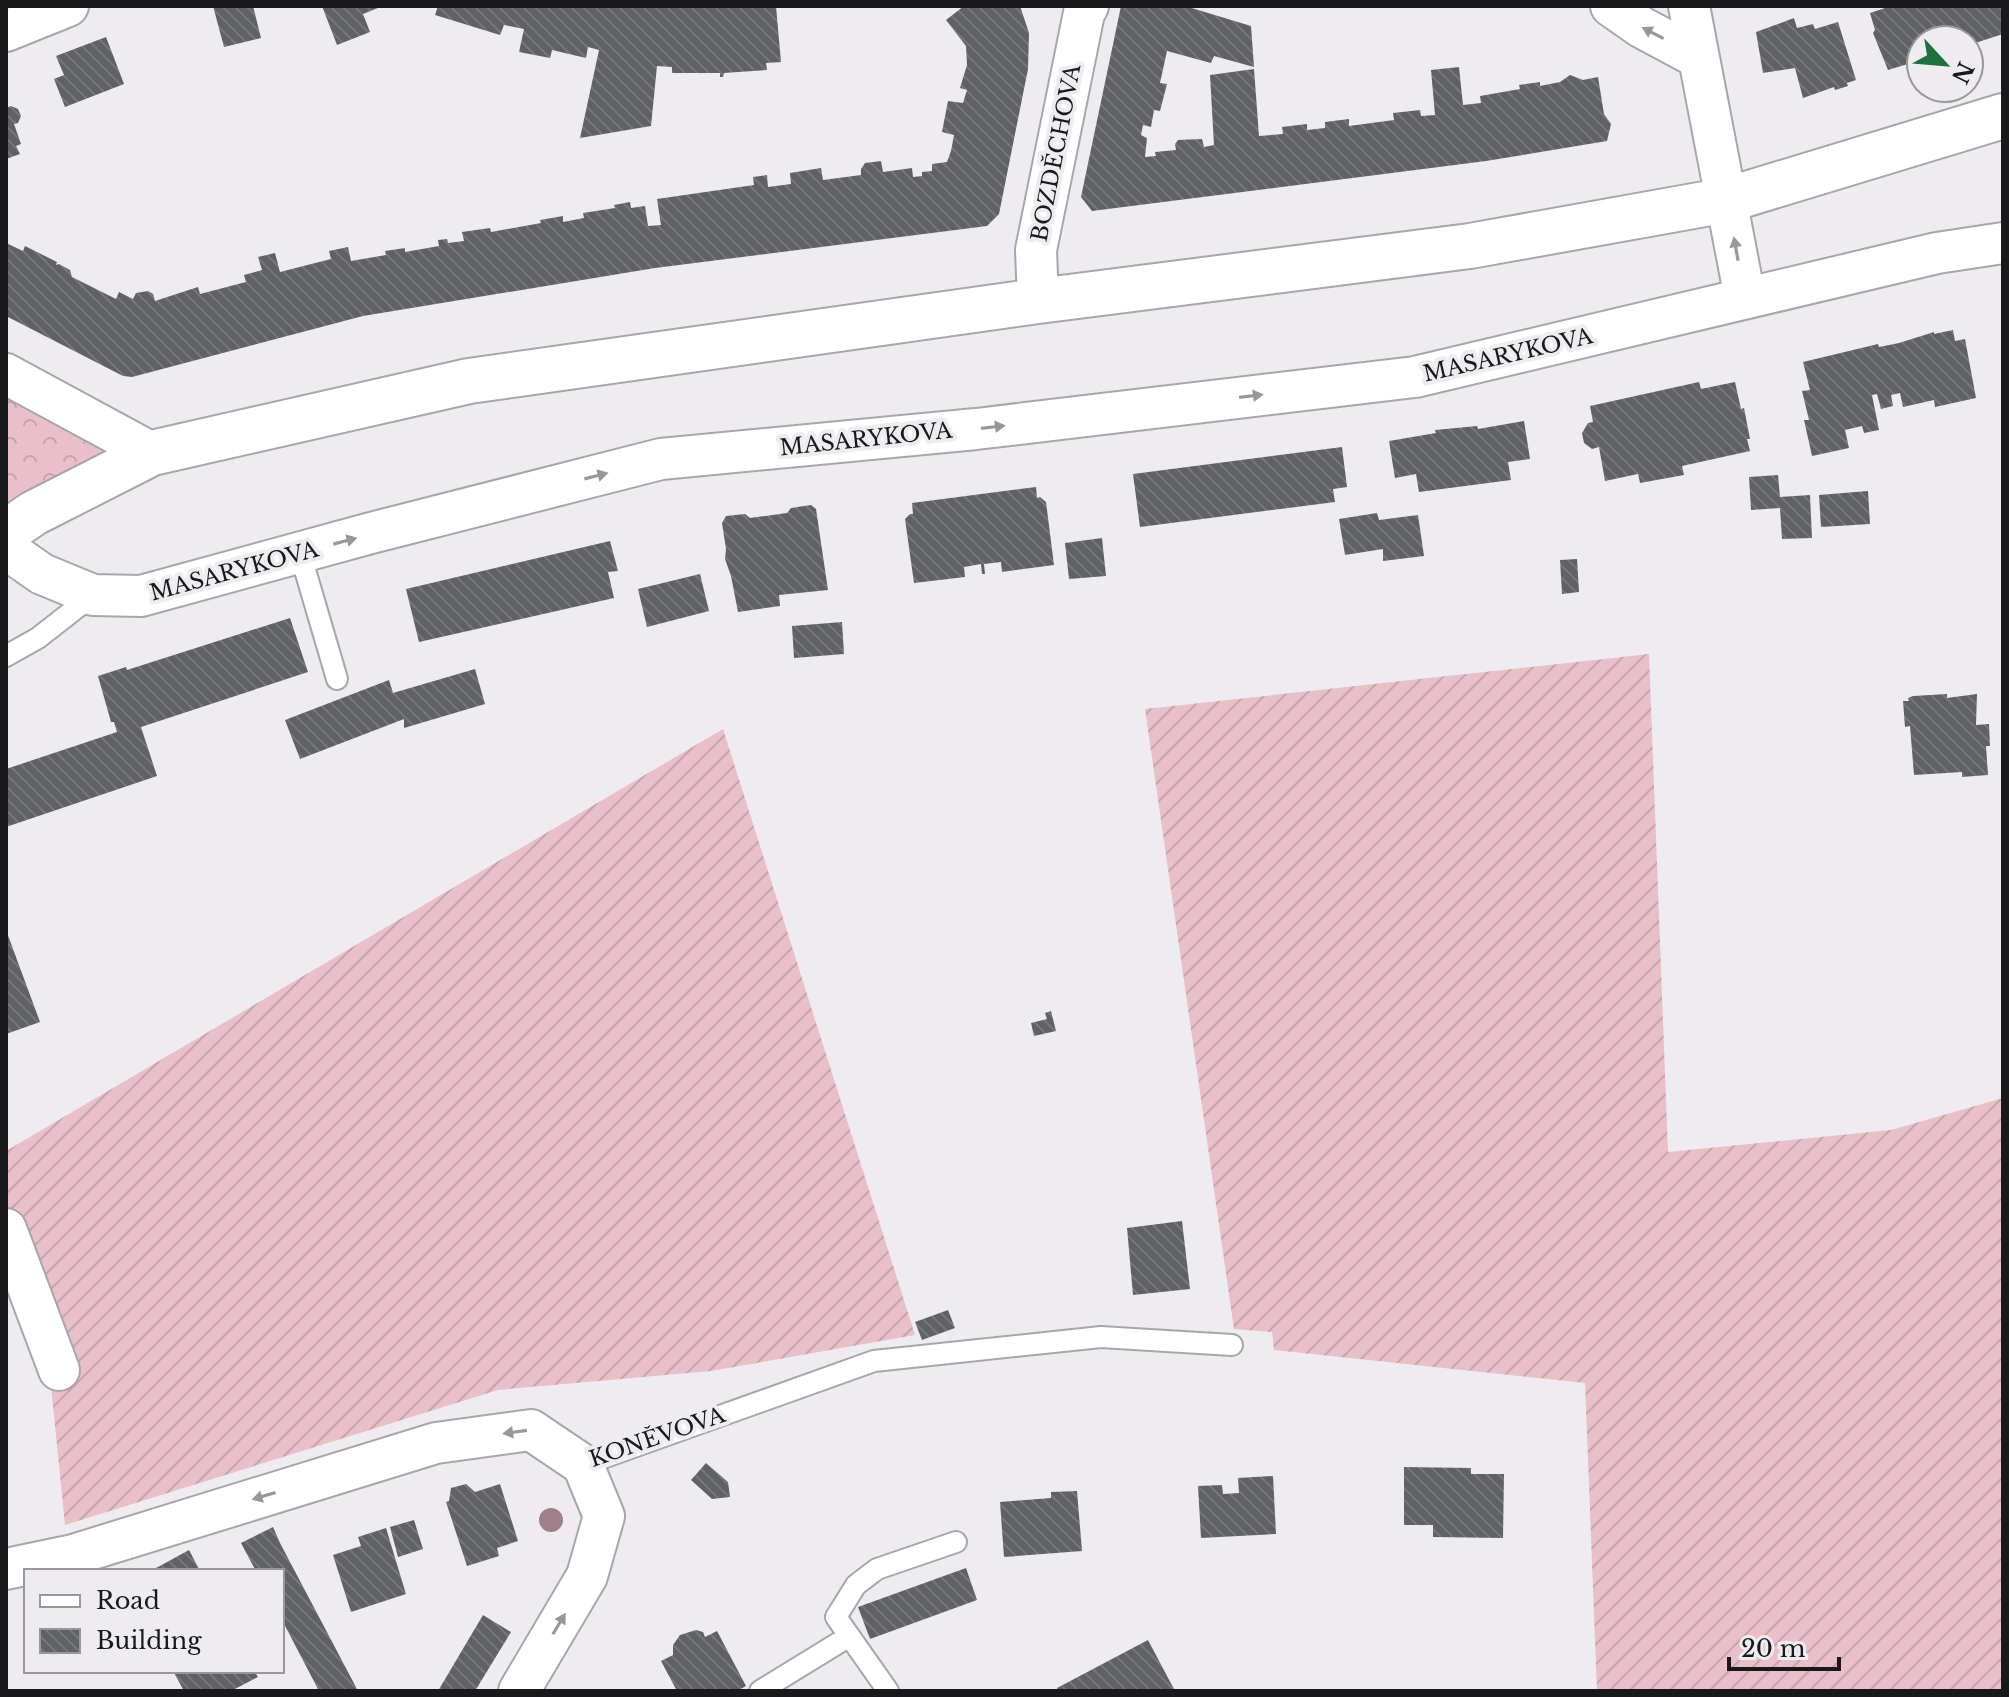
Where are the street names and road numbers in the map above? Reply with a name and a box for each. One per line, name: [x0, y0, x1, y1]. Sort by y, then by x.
street label: BOZDĚCHOVA: [1025, 61, 1087, 244]
street label: MASARYKOVA: [1420, 322, 1597, 388]
street label: MASARYKOVA: [778, 416, 955, 461]
street label: MASARYKOVA: [147, 535, 322, 606]
street label: KONĚVOVA: [585, 1400, 729, 1473]

